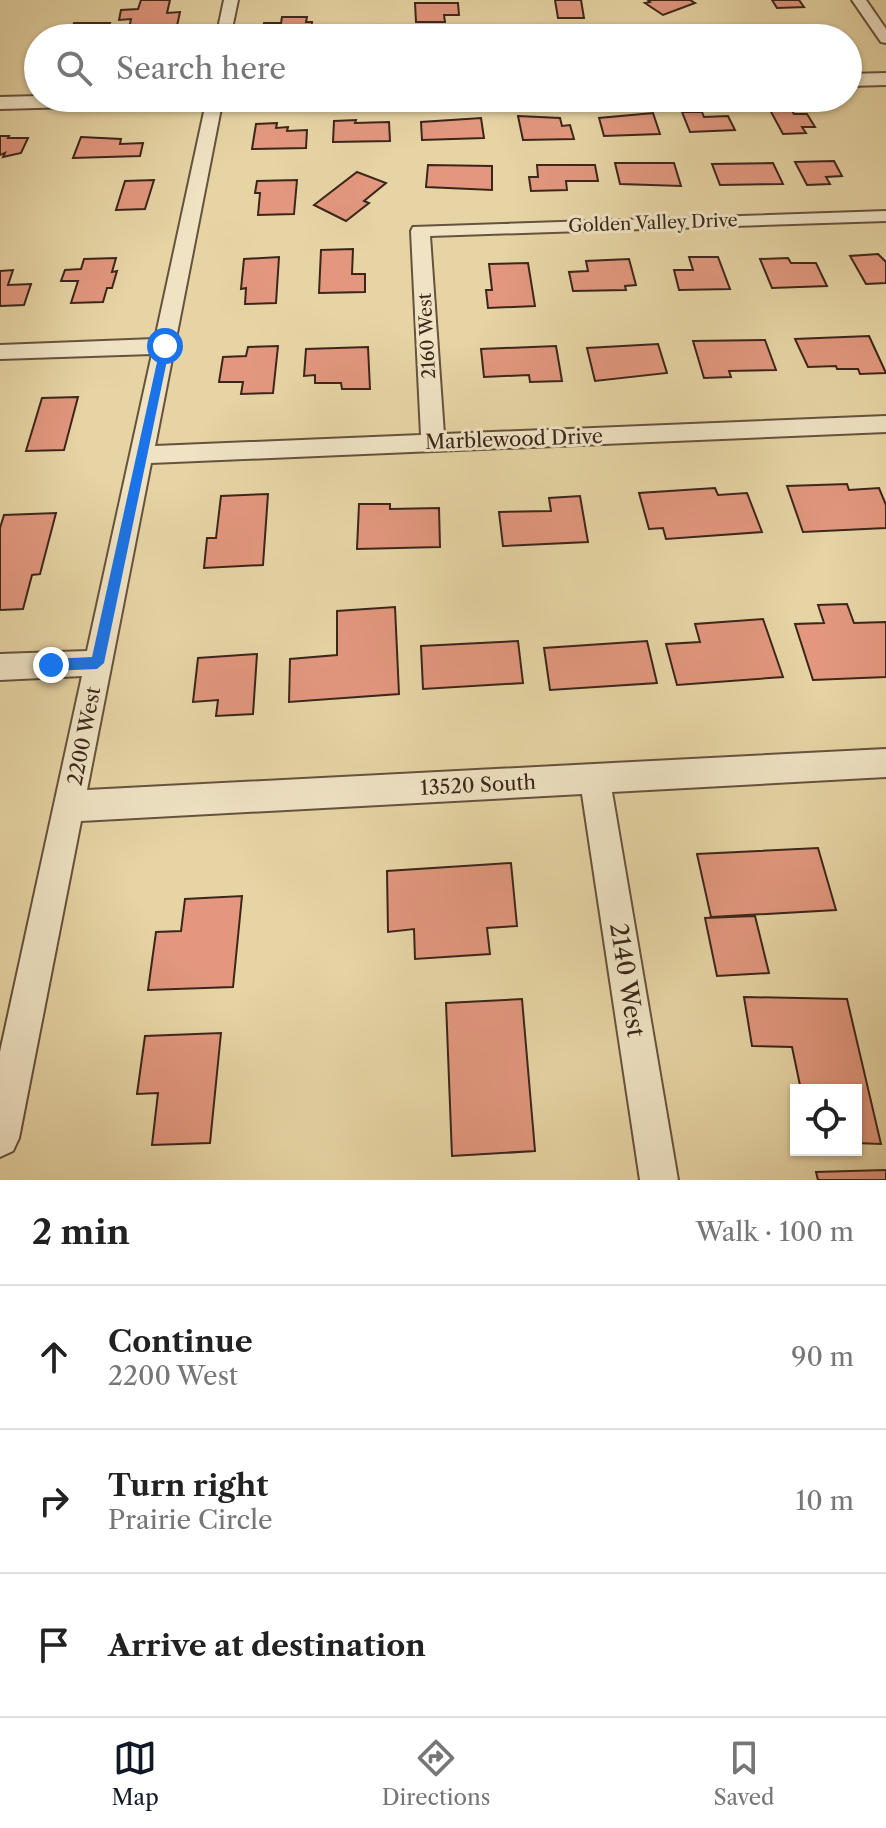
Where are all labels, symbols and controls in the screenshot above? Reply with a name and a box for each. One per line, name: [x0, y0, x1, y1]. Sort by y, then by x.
search box: [24, 24, 862, 112]
icon: search: [52, 46, 96, 90]
text: Search here: [116, 50, 286, 87]
street label: Golden Valley Drive: [568, 209, 738, 237]
street label: 2160 West: [414, 292, 440, 380]
route start: [147, 328, 183, 364]
street label: Marblewood Drive: [425, 424, 603, 454]
route end: [33, 647, 69, 683]
street label: 2200 West: [63, 685, 105, 787]
street label: 13520 South: [419, 770, 537, 800]
street label: 2140 West: [604, 921, 651, 1039]
map controls: [790, 1084, 862, 1156]
button: locate: [790, 1084, 862, 1156]
text: 2 min: [32, 1211, 130, 1253]
text: Walk · 100 m: [696, 1216, 854, 1248]
text: Continue: [108, 1323, 253, 1360]
icon: ahead: [32, 1335, 76, 1379]
text: 90 m: [791, 1341, 854, 1373]
text: 2200 West: [108, 1360, 238, 1392]
text: Turn right: [108, 1467, 268, 1504]
icon: right: [32, 1479, 76, 1523]
text: 10 m: [795, 1485, 854, 1517]
text: Prairie Circle: [108, 1504, 273, 1536]
icon: arrive: [32, 1623, 76, 1667]
text: Arrive at destination: [108, 1627, 426, 1664]
tab: Map: [111, 1736, 159, 1811]
tab: Directions: [382, 1736, 490, 1811]
tab: Saved: [713, 1736, 774, 1811]

